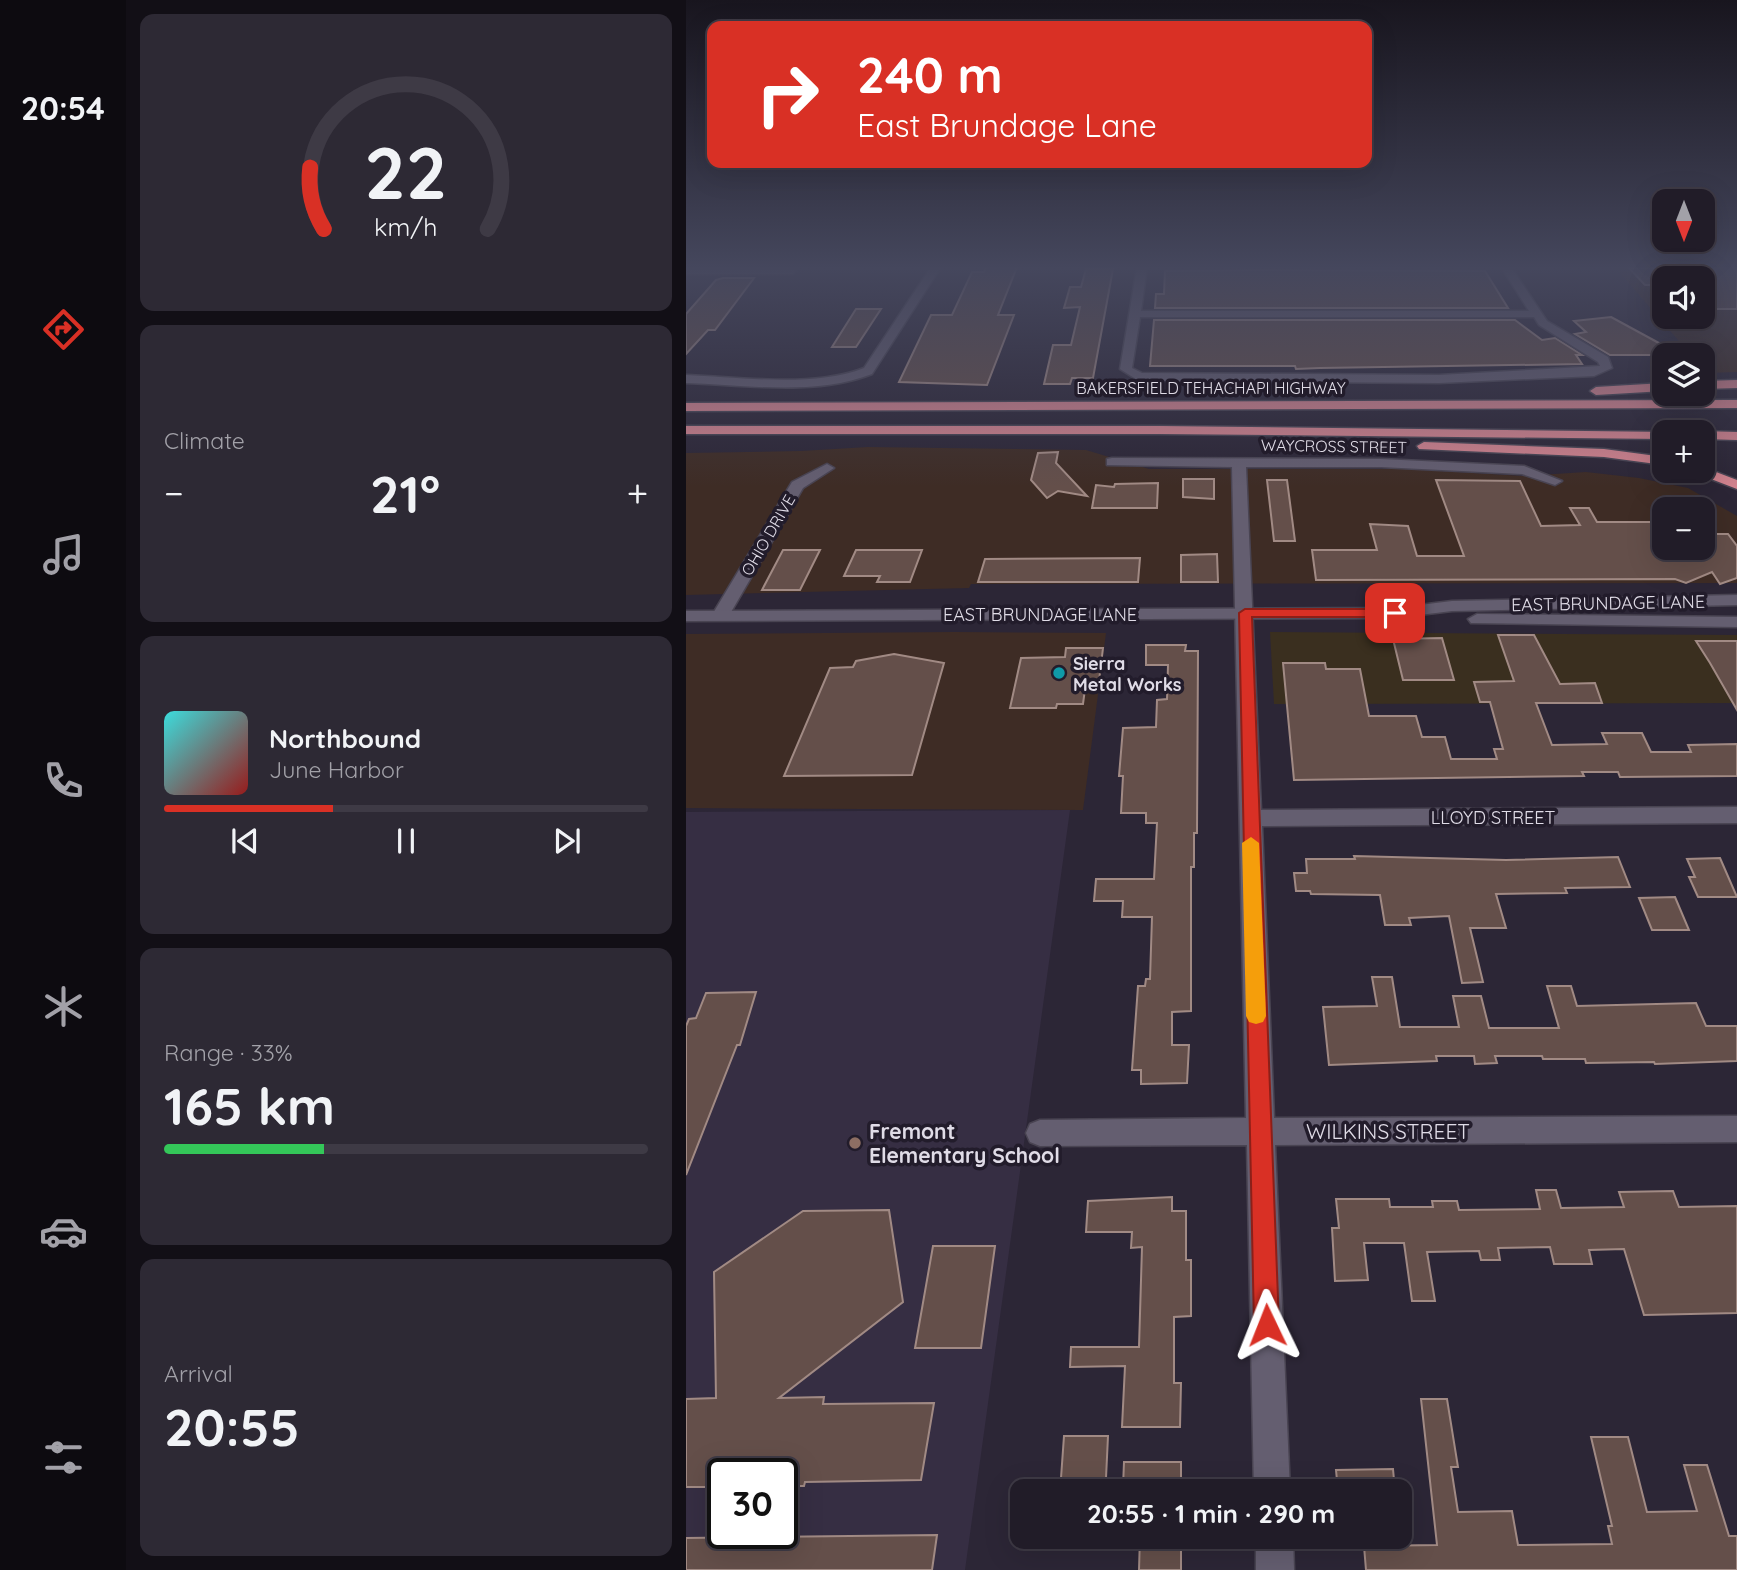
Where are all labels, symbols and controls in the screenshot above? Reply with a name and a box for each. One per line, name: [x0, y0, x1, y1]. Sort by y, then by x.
text: 240 m: [857, 44, 1003, 105]
icon: right: [742, 49, 833, 140]
text: 20:54: [21, 88, 105, 128]
text: East Brundage Lane: [857, 105, 1157, 145]
text: 22: [365, 126, 447, 217]
north arrow: [1652, 189, 1715, 252]
map controls: [1652, 189, 1715, 560]
text: km/h: [374, 210, 438, 241]
button: sound: [1652, 266, 1715, 329]
icon: directions: [39, 305, 88, 354]
button: layers: [1652, 343, 1715, 406]
street label: BAKERSFIELD TEHACHAPI HIGHWAY: [1076, 378, 1346, 398]
button: +: [1652, 420, 1715, 483]
text: Climate: [164, 426, 245, 455]
street label: WAYCROSS STREET: [1261, 435, 1408, 457]
text: 21°: [370, 461, 440, 526]
text: −: [164, 469, 184, 517]
text: +: [627, 469, 648, 517]
street label: OHIO DRIVE: [737, 491, 799, 579]
button: −: [1652, 497, 1715, 560]
icon: music: [39, 530, 88, 579]
pin: [1365, 583, 1425, 643]
street label: EAST BRUNDAGE LANE: [1511, 590, 1705, 616]
icon: arrive: [1376, 594, 1414, 632]
street label: EAST BRUNDAGE LANE: [943, 603, 1137, 626]
place label: Sierra Metal Works: [1073, 652, 1182, 696]
marker: Sierra Metal Works: [1051, 665, 1067, 681]
text: Northbound: [269, 722, 421, 755]
text: June Harbor: [269, 755, 404, 784]
icon: phone: [39, 756, 88, 805]
street label: LLOYD STREET: [1431, 806, 1555, 829]
icon: previous: [226, 822, 264, 860]
icon: pause: [387, 822, 425, 860]
icon: next: [548, 822, 586, 860]
icon: climate: [39, 982, 88, 1031]
text: Range · 33%: [164, 1038, 293, 1067]
text: 165 km: [164, 1073, 335, 1138]
place label: Fremont Elementary School: [869, 1118, 1060, 1168]
street label: WILKINS STREET: [1306, 1118, 1470, 1144]
marker: Fremont Elementary School: [847, 1135, 863, 1151]
icon: car: [39, 1207, 88, 1256]
position arrow: [1230, 1288, 1304, 1362]
text: Arrival: [164, 1359, 233, 1388]
text: 20:55: [164, 1394, 300, 1459]
icon: filters: [39, 1433, 88, 1482]
speed limit sign: 30: [707, 1458, 798, 1549]
text: 20:55 · 1 min · 290 m: [1087, 1497, 1335, 1530]

